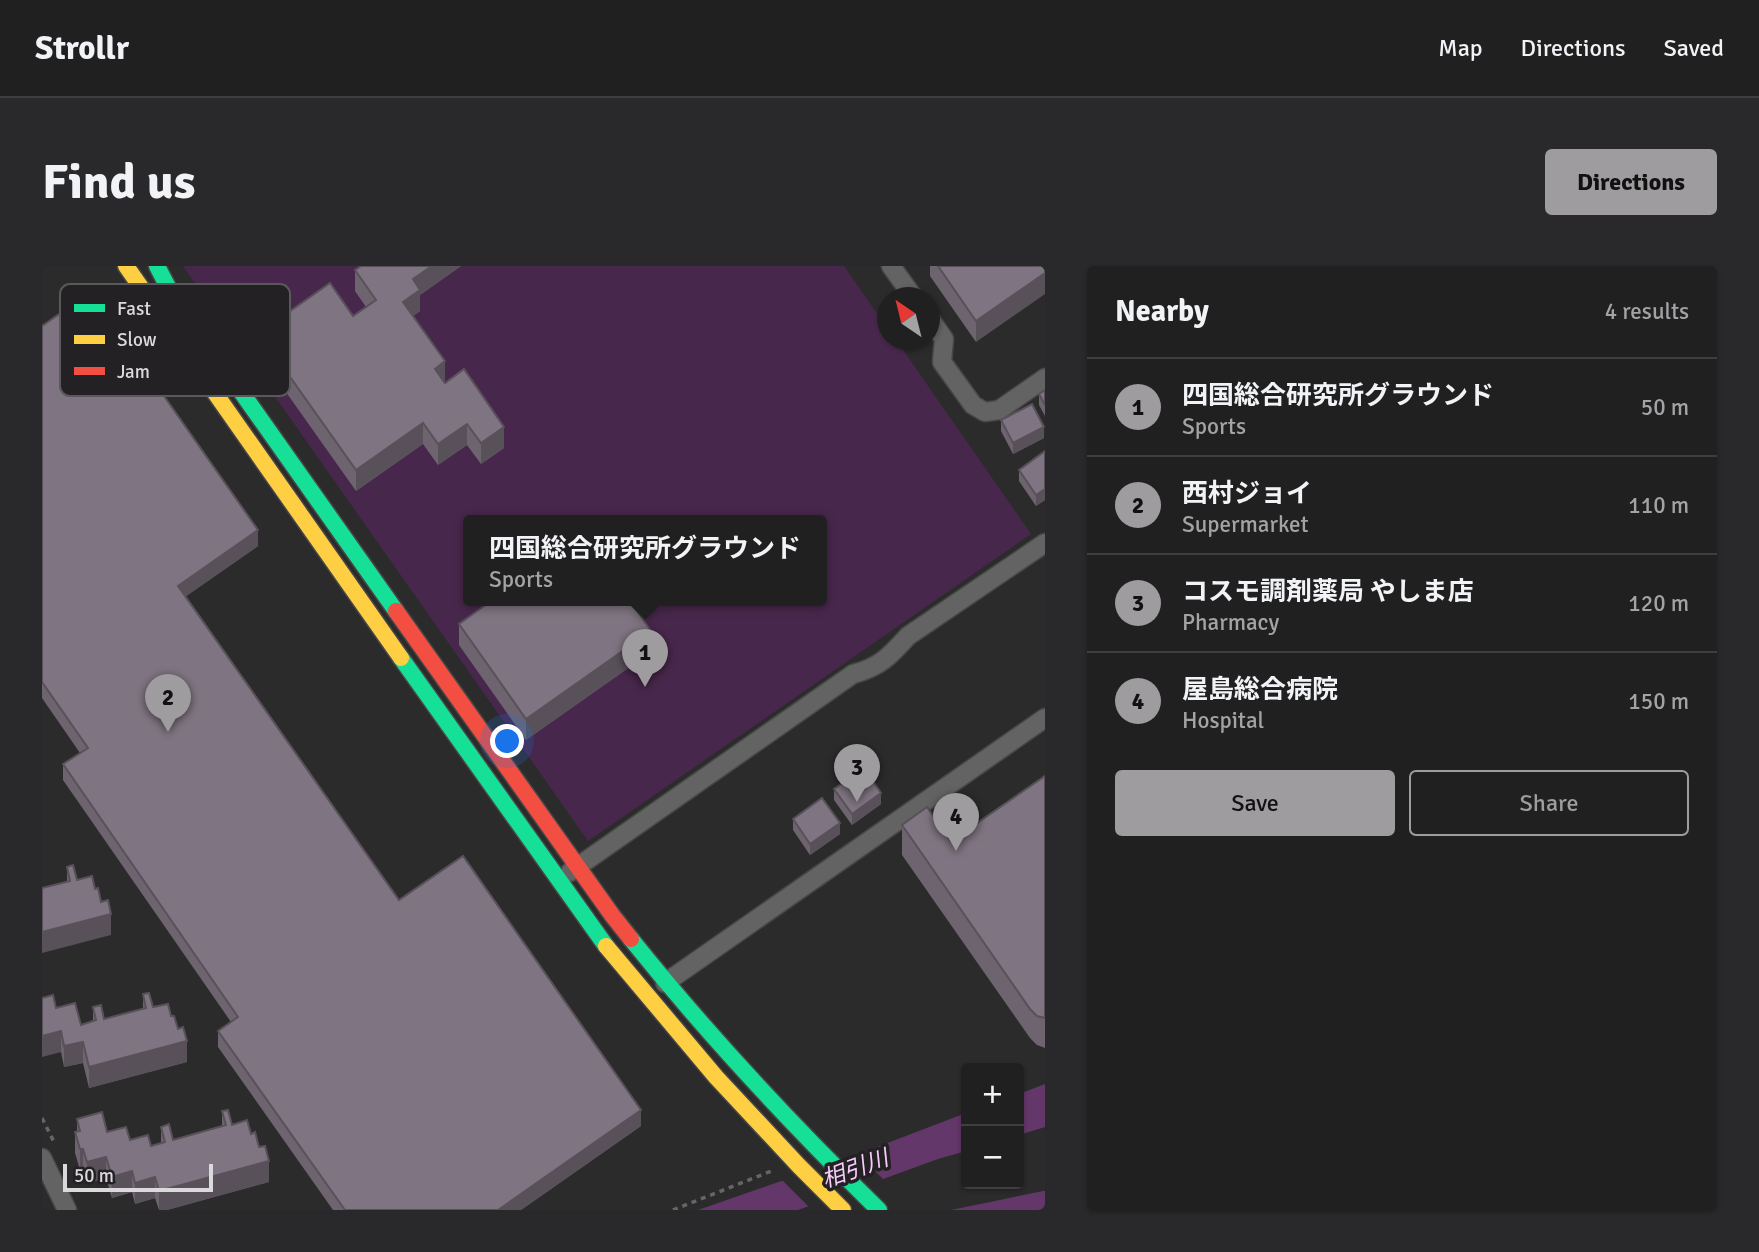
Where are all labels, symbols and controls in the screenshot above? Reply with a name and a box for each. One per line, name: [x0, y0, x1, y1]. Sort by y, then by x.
text: Strollr: [35, 28, 129, 69]
text: Map: [1438, 33, 1483, 63]
text: Directions: [1521, 33, 1626, 63]
text: Saved: [1664, 33, 1724, 63]
button: Directions: [1545, 149, 1717, 215]
text: Find us: [42, 152, 195, 212]
legend: [60, 284, 290, 396]
north arrow: [877, 287, 940, 350]
text: Nearby: [1115, 293, 1209, 330]
text: Fast: [117, 297, 151, 321]
text: 4 results: [1605, 297, 1689, 326]
text: Slow: [117, 328, 157, 352]
text: Jam: [117, 360, 150, 384]
text: 四国総合研究所グラウンド: [1182, 380, 1494, 412]
text: 1: [1132, 393, 1144, 422]
text: 50 m: [1641, 393, 1689, 422]
text: Sports: [1182, 412, 1246, 441]
text: 西村ジョイ: [1182, 478, 1312, 510]
text: 2: [1132, 491, 1144, 520]
text: 110 m: [1628, 491, 1689, 520]
text: Supermarket: [1182, 510, 1309, 539]
popup: [463, 515, 827, 606]
text: 四国総合研究所グラウンド: [489, 533, 801, 565]
text: Sports: [489, 565, 553, 594]
text: コスモ調剤薬局 やしま店: [1182, 576, 1474, 608]
text: 3: [1132, 589, 1144, 618]
text: 120 m: [1628, 589, 1689, 618]
text: Pharmacy: [1182, 608, 1279, 637]
pin: 1: [622, 629, 668, 687]
pin: 2: [145, 674, 191, 732]
text: 屋島総合病院: [1182, 674, 1338, 706]
text: 4: [1132, 687, 1144, 716]
text: 150 m: [1628, 687, 1689, 716]
text: Hospital: [1182, 706, 1264, 735]
your location: [490, 724, 524, 758]
pin: 3: [834, 744, 880, 802]
button: Save: [1115, 770, 1395, 836]
button: Share: [1409, 770, 1689, 836]
pin: 4: [933, 793, 979, 851]
map controls: [961, 1063, 1024, 1189]
button: +: [961, 1063, 1024, 1126]
button: −: [961, 1126, 1024, 1189]
water label: 相引川: [818, 1143, 895, 1194]
scale bar: [63, 1161, 214, 1193]
text: 50 m: [74, 1164, 114, 1188]

